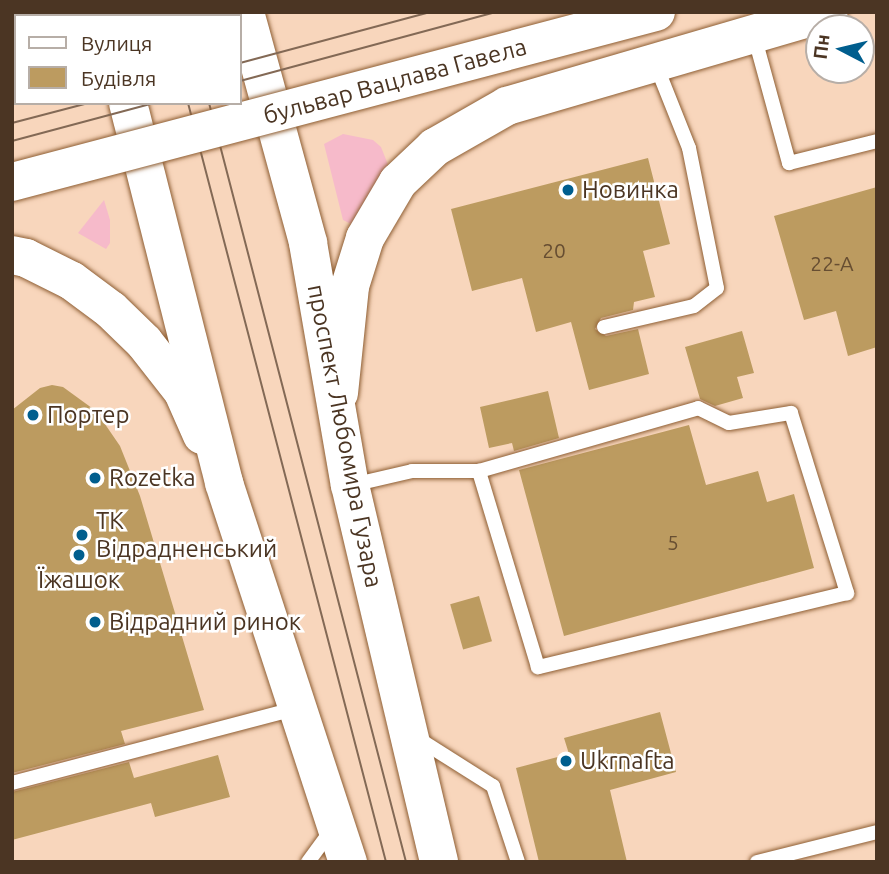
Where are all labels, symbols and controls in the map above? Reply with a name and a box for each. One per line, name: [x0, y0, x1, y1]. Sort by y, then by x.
legend: [14, 14, 242, 105]
north arrow: [805, 14, 875, 84]
text: Вулиця: [81, 31, 152, 55]
street label: бульвар Вацлава Гавела: [260, 32, 530, 130]
text: Пн: [809, 33, 834, 60]
text: Будівля: [81, 66, 156, 90]
place label: Новинка: [582, 176, 679, 204]
marker: Новинка: [560, 182, 576, 198]
house number: 20: [542, 237, 566, 263]
house number: 22-А: [810, 250, 854, 276]
street label: проспект Любомира Гузара: [301, 282, 389, 590]
place label: Портер: [47, 401, 130, 429]
marker: Портер: [25, 407, 41, 423]
place label: Rozetka: [109, 464, 196, 492]
marker: Rozetka: [87, 470, 103, 486]
place label: ТК Відрадненський: [96, 507, 277, 563]
marker: ТК Відрадненський: [74, 527, 90, 543]
house number: 5: [667, 529, 679, 555]
marker: Їжашок: [71, 547, 87, 563]
place label: Їжашок: [38, 566, 120, 594]
place label: Відрадний ринок: [109, 608, 301, 636]
marker: Відрадний ринок: [87, 614, 103, 630]
place label: Ukrnafta: [580, 747, 675, 775]
marker: Ukrnafta: [558, 753, 574, 769]

